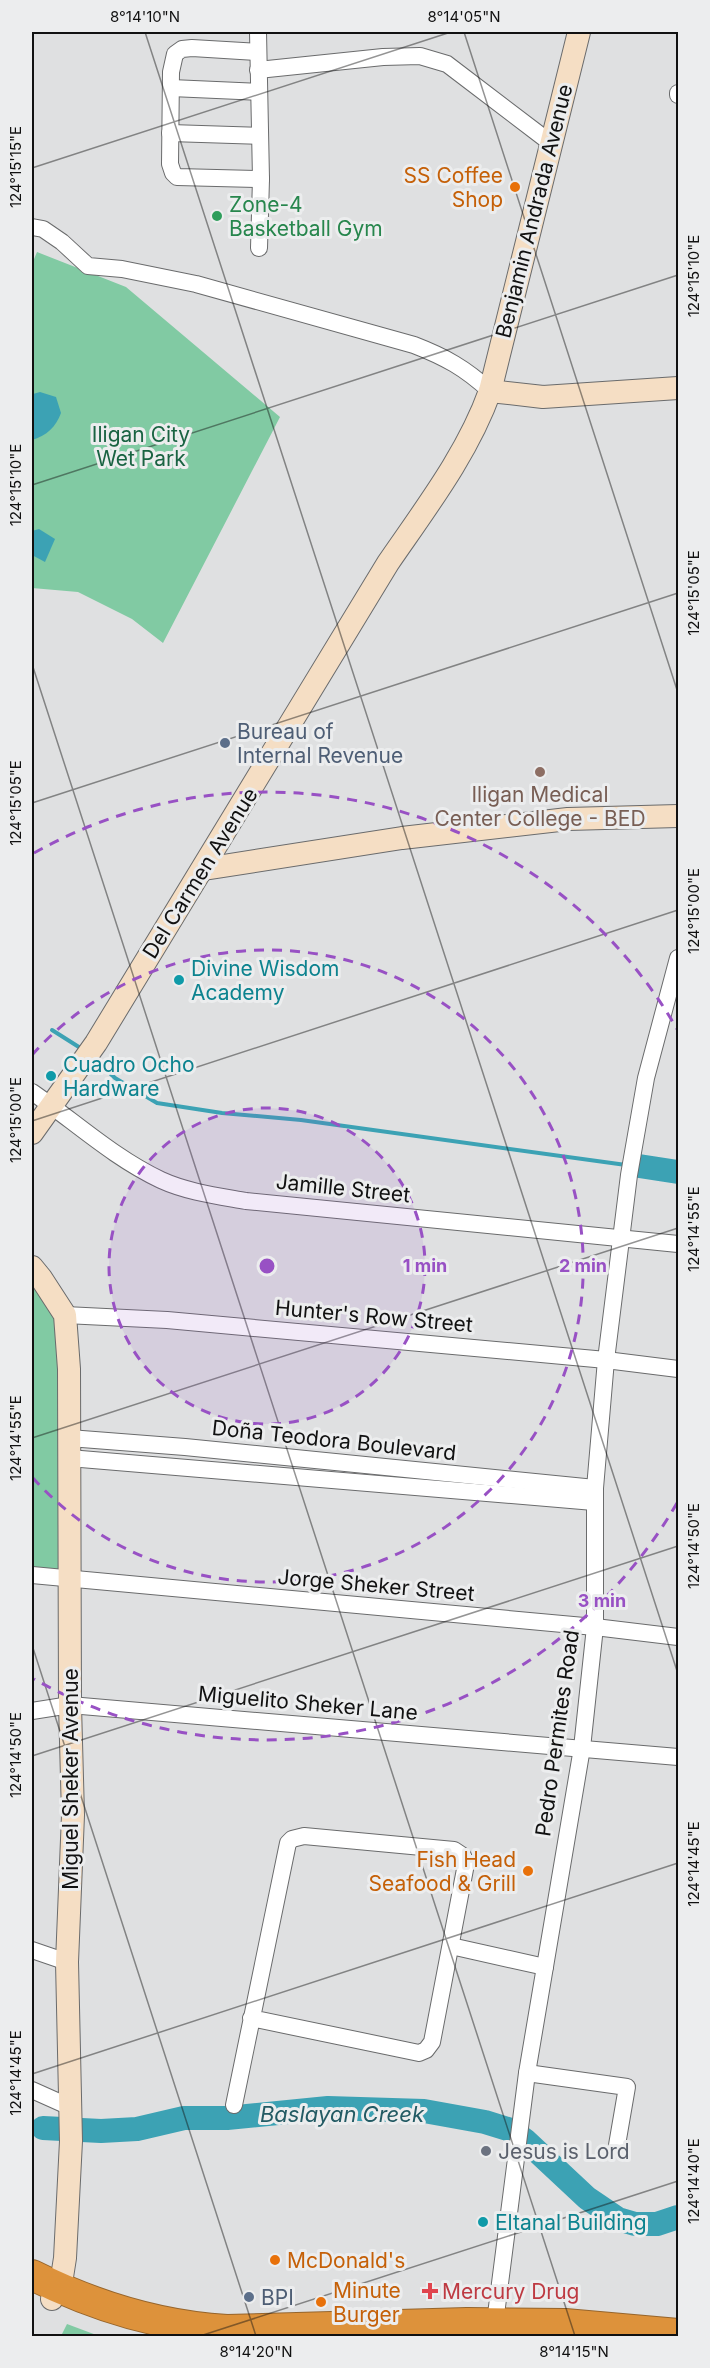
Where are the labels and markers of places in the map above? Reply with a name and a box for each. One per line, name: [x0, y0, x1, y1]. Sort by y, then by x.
place label: SS Coffee Shop: [404, 163, 503, 212]
marker: SS Coffee Shop: [508, 180, 522, 194]
place label: Zone-4 Basketball Gym: [229, 192, 383, 241]
marker: Zone-4 Basketball Gym: [210, 209, 224, 223]
place label: Bureau of Internal Revenue: [237, 719, 403, 768]
marker: Bureau of Internal Revenue: [218, 736, 232, 750]
marker: Iligan Medical Center College - BED: [533, 765, 547, 779]
place label: Iligan Medical Center College - BED: [434, 782, 646, 831]
place label: Divine Wisdom Academy: [191, 956, 339, 1005]
marker: Divine Wisdom Academy: [172, 973, 186, 987]
place label: Cuadro Ocho Hardware: [63, 1052, 195, 1101]
marker: Cuadro Ocho Hardware: [44, 1069, 58, 1083]
centre of rings: [257, 1256, 277, 1276]
place label: Fish Head Seafood & Grill: [369, 1847, 516, 1896]
marker: Fish Head Seafood & Grill: [521, 1864, 535, 1878]
place label: Jesus is Lord: [498, 2139, 630, 2164]
marker: Jesus is Lord: [479, 2144, 493, 2158]
place label: Eltanal Building: [495, 2210, 647, 2235]
marker: Eltanal Building: [476, 2215, 490, 2229]
place label: McDonald's: [287, 2248, 405, 2273]
marker: McDonald's: [268, 2253, 282, 2267]
place label: Minute Burger: [333, 2278, 401, 2327]
place label: Mercury Drug: [442, 2279, 579, 2304]
marker: Mercury Drug: [423, 2284, 437, 2298]
place label: BPI: [261, 2285, 294, 2310]
marker: BPI: [242, 2290, 256, 2304]
marker: Minute Burger: [314, 2295, 328, 2309]

